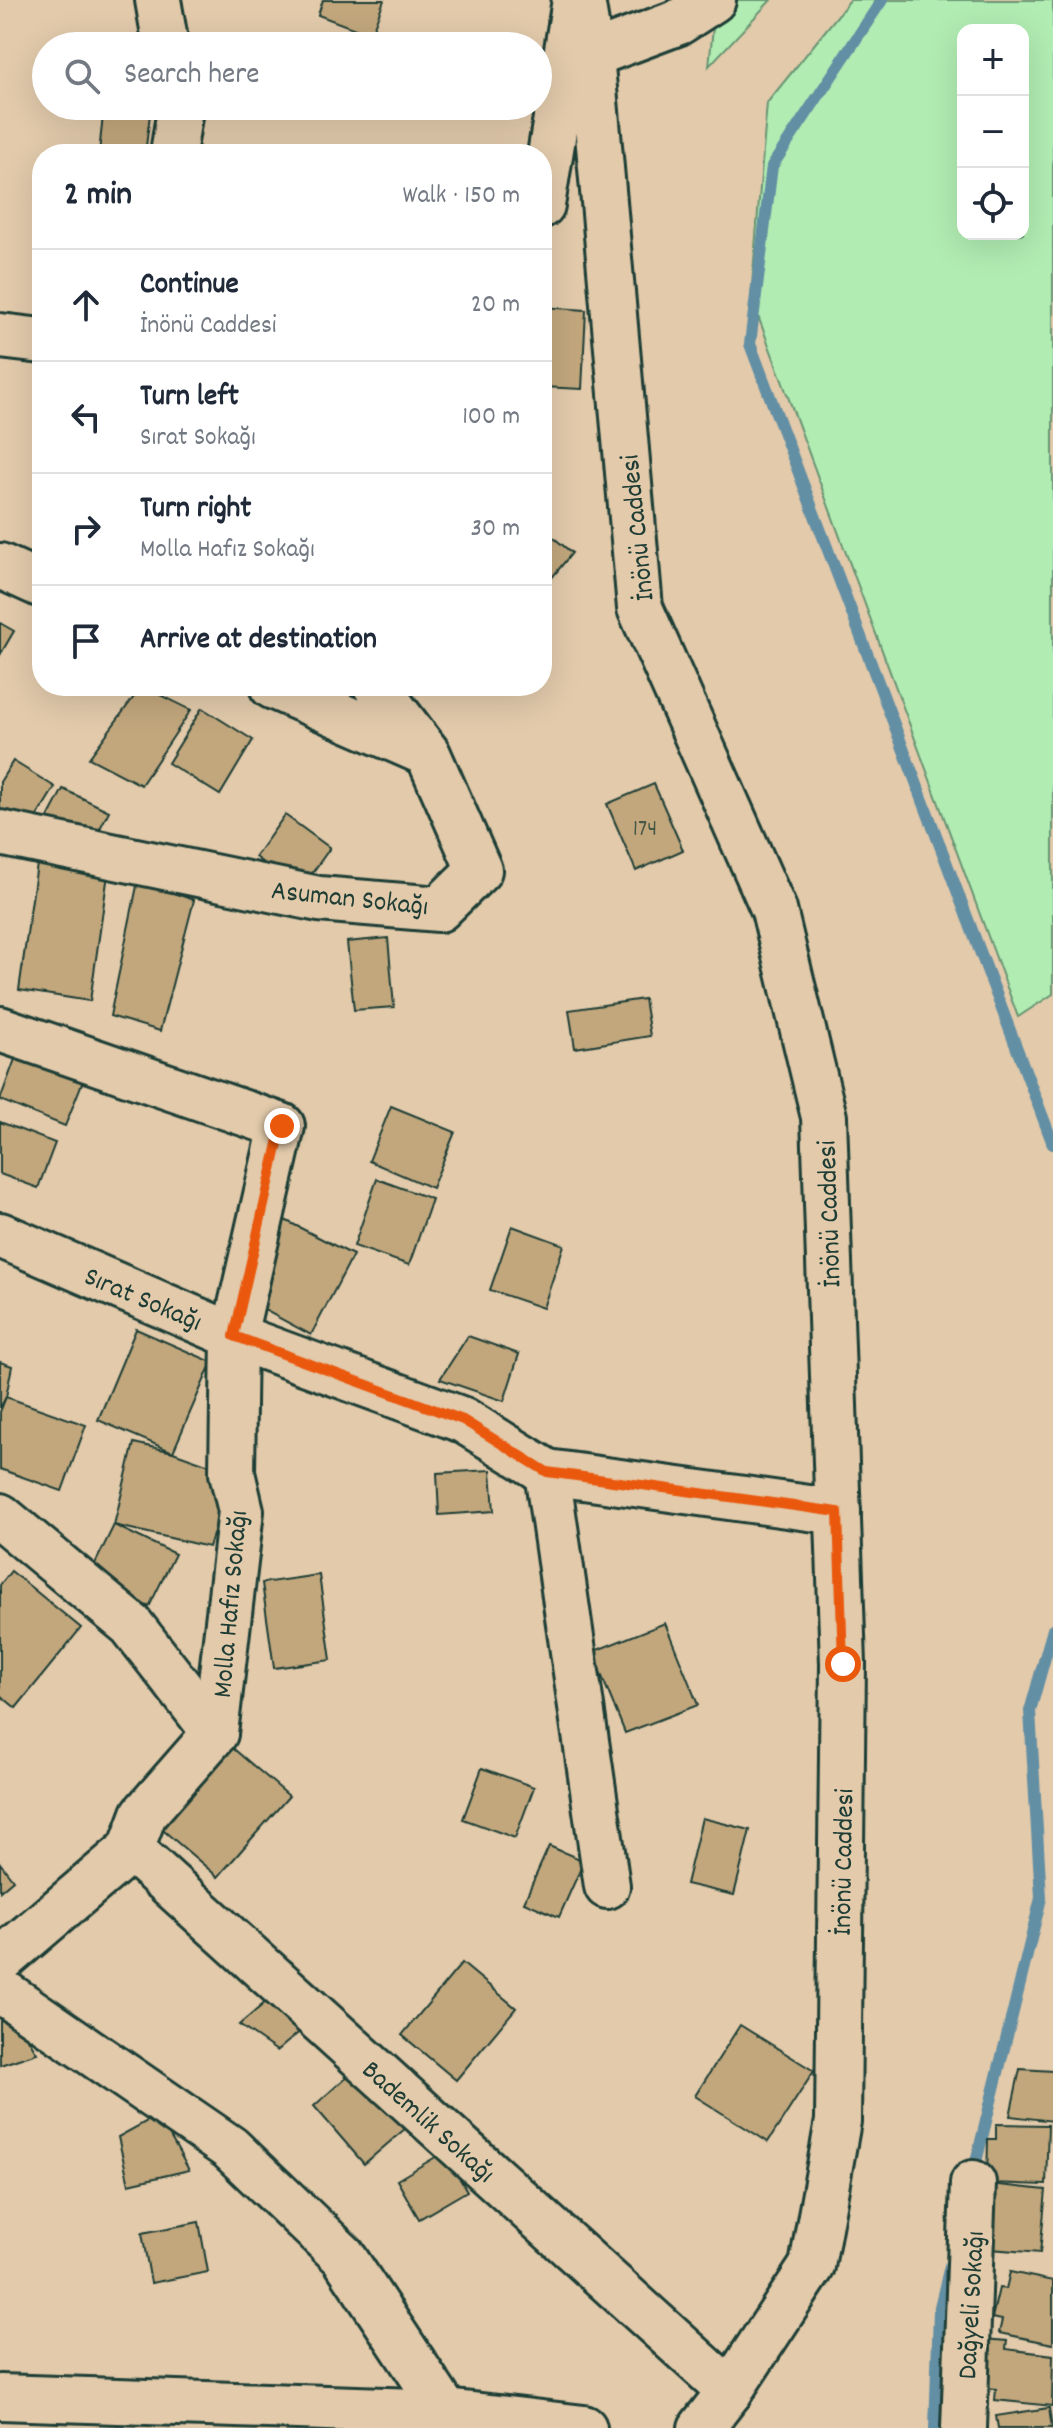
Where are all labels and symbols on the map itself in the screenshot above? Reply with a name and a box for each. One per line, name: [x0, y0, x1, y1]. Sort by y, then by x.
street label: İnönü Caddesi: [612, 452, 668, 603]
house number: 174: [633, 813, 657, 847]
street label: Asuman Sokağı: [269, 873, 430, 929]
route end: [264, 1108, 300, 1144]
street label: İnönü Caddesi: [809, 1140, 855, 1288]
street label: Sırat Sokağı: [77, 1259, 207, 1344]
street label: Molla Hafız Sokağı: [205, 1509, 261, 1700]
route start: [825, 1646, 861, 1682]
street label: İnönü Caddesi: [825, 1788, 867, 1936]
street label: Bademlik Sokağı: [351, 2053, 502, 2195]
street label: Dağyeli Sokağı: [950, 2230, 998, 2380]

